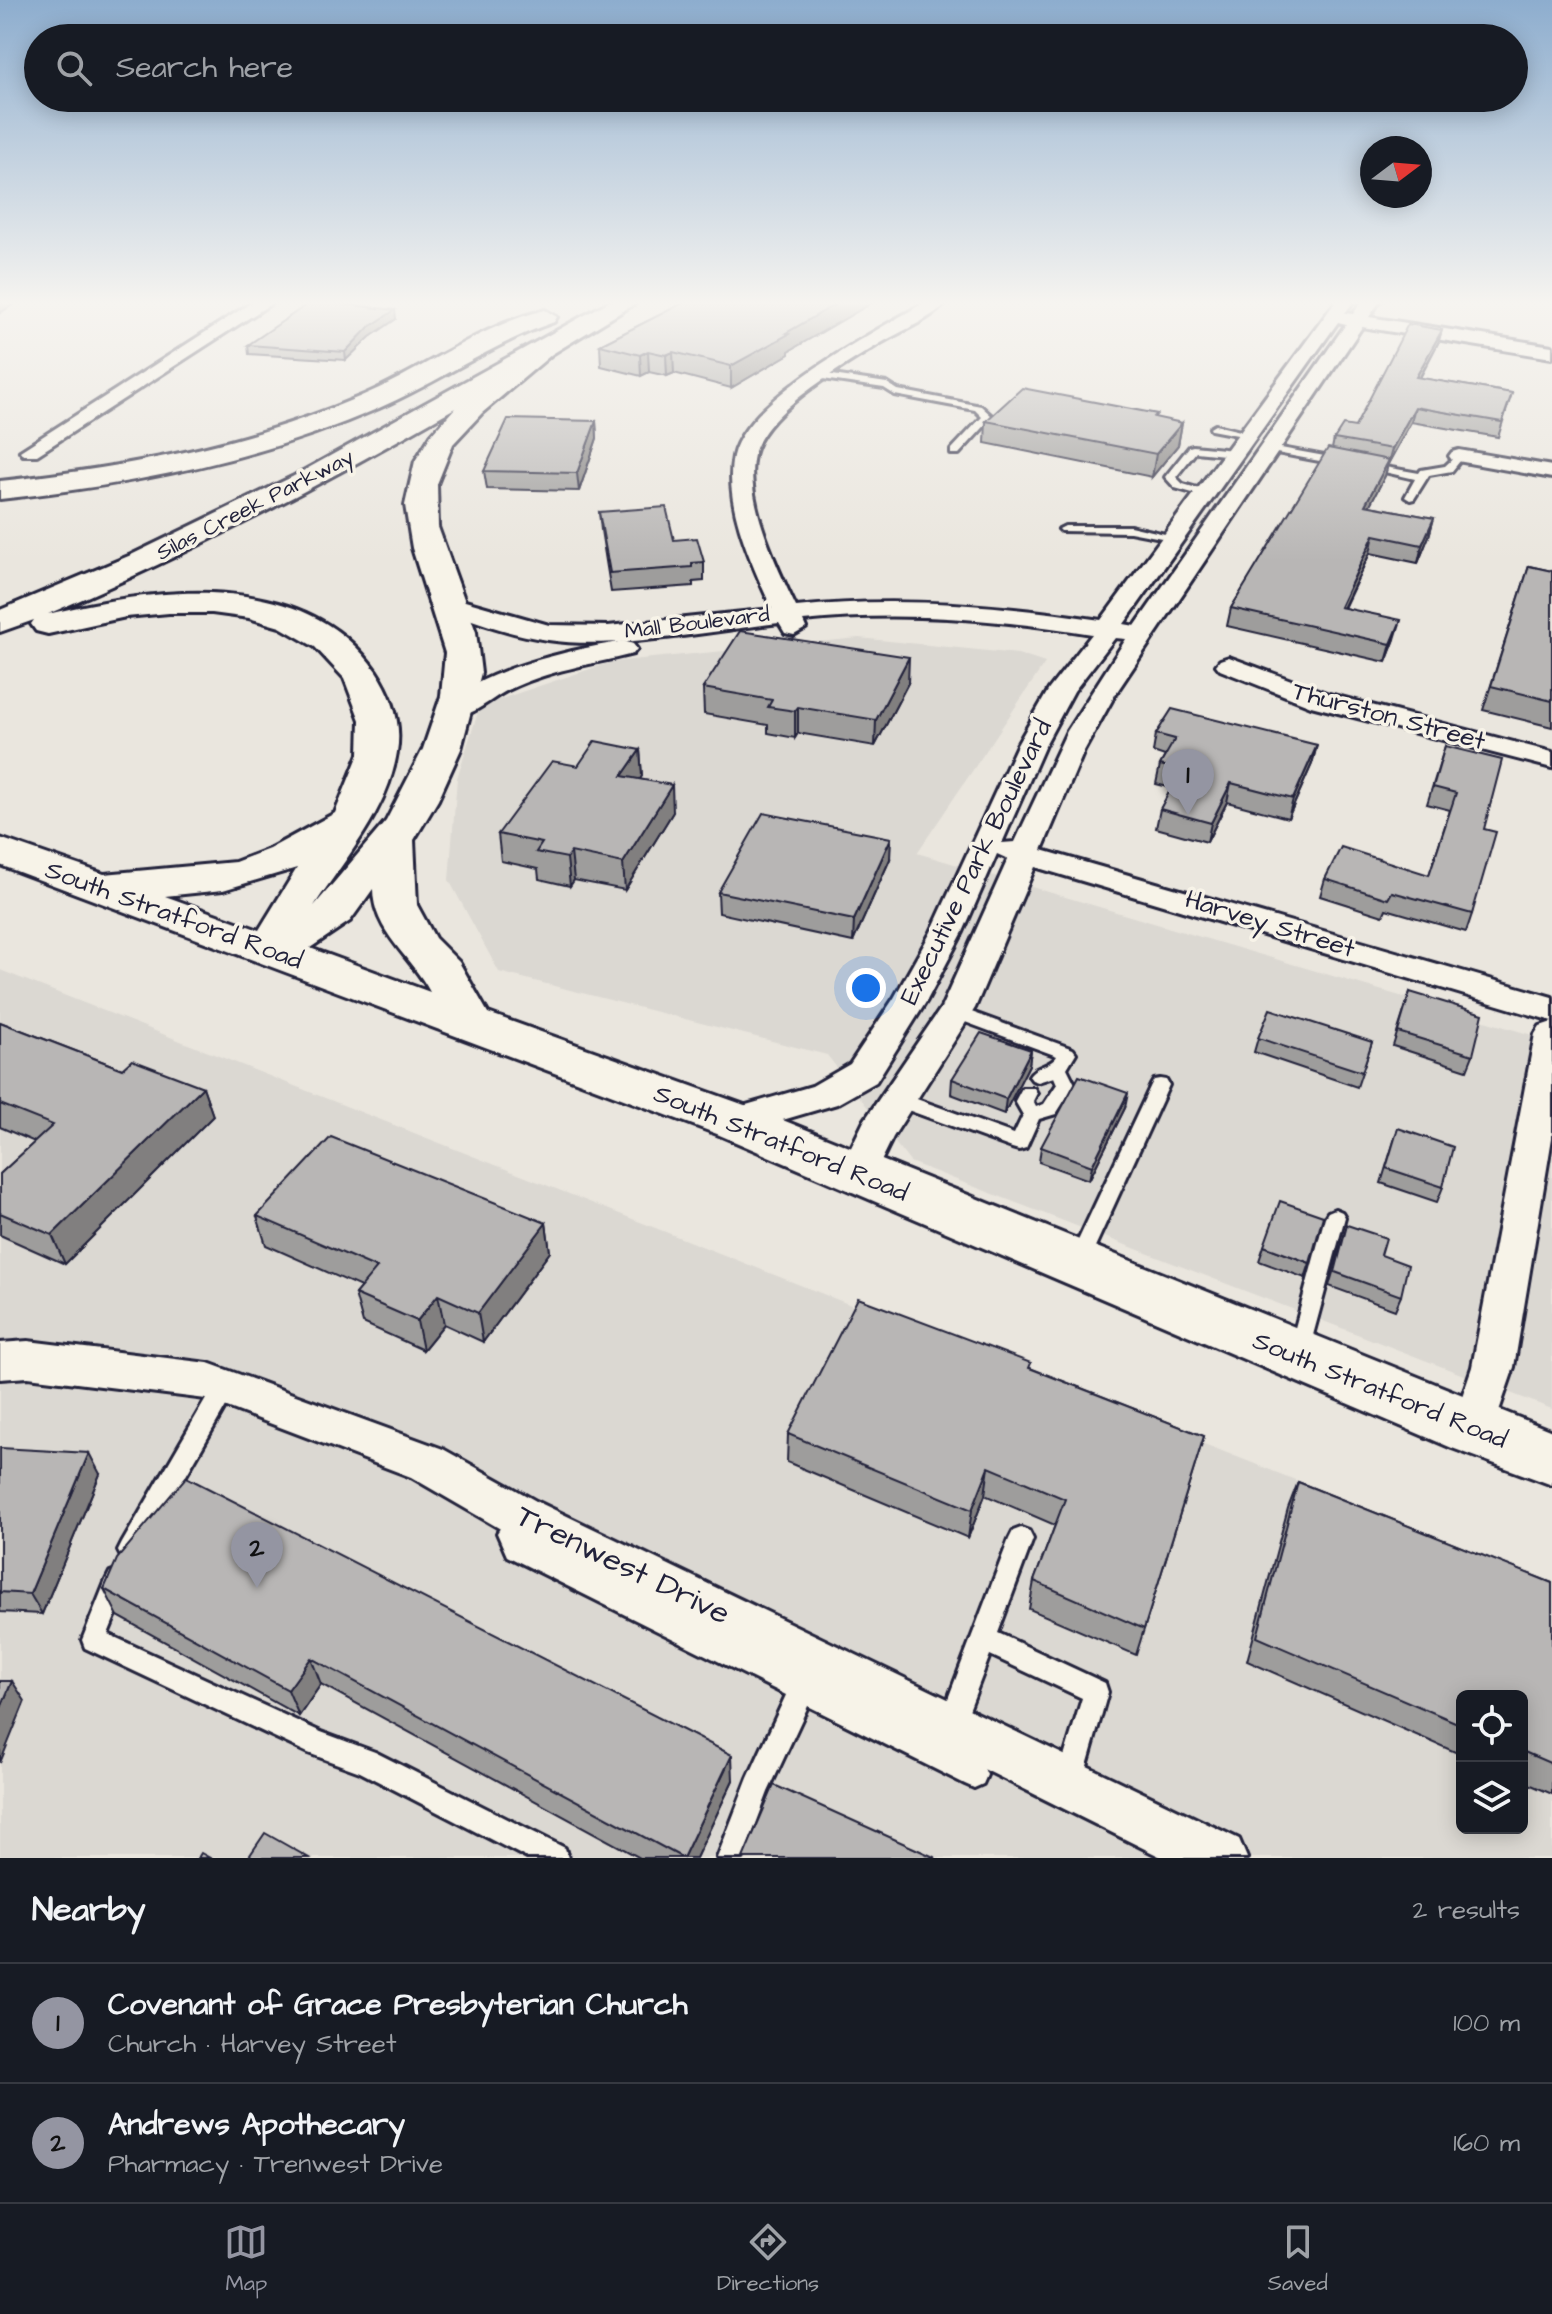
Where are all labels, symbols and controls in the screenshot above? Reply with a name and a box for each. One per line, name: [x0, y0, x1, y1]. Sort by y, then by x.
search box: [24, 24, 1528, 112]
icon: search: [52, 46, 96, 90]
text: Search here: [116, 47, 293, 89]
north arrow: [1360, 136, 1432, 208]
street label: Silas Creek Parkway: [151, 442, 359, 569]
street label: Mall Boulevard: [623, 599, 771, 647]
street label: Thurston Street: [1289, 673, 1490, 759]
street label: Executive Park Boulevard: [891, 713, 1061, 1011]
pin: 1: [1162, 749, 1214, 815]
street label: South Stratford Road: [40, 852, 308, 978]
street label: Harvey Street: [1180, 881, 1360, 969]
your location: [846, 968, 886, 1008]
street label: South Stratford Road: [648, 1075, 914, 1211]
street label: South Stratford Road: [1247, 1322, 1513, 1458]
street label: Trenwest Drive: [508, 1494, 738, 1636]
pin: 2: [231, 1522, 283, 1588]
map controls: [1456, 1690, 1528, 1834]
button: locate: [1456, 1690, 1528, 1762]
button: layers: [1456, 1762, 1528, 1834]
text: Nearby: [32, 1886, 146, 1934]
text: 2 results: [1412, 1892, 1520, 1928]
text: Covenant of Grace Presbyterian Church: [108, 1984, 688, 2026]
text: 1: [56, 2005, 60, 2041]
text: 100 m: [1453, 2005, 1520, 2041]
text: Church · Harvey Street: [108, 2026, 396, 2062]
text: Andrews Apothecary: [108, 2104, 405, 2146]
text: 2: [51, 2125, 65, 2161]
text: 160 m: [1453, 2125, 1520, 2161]
text: Pharmacy · Trenwest Drive: [108, 2146, 443, 2182]
tab: Map: [224, 2220, 268, 2299]
tab: Directions: [717, 2220, 819, 2299]
tab: Saved: [1268, 2220, 1328, 2299]

